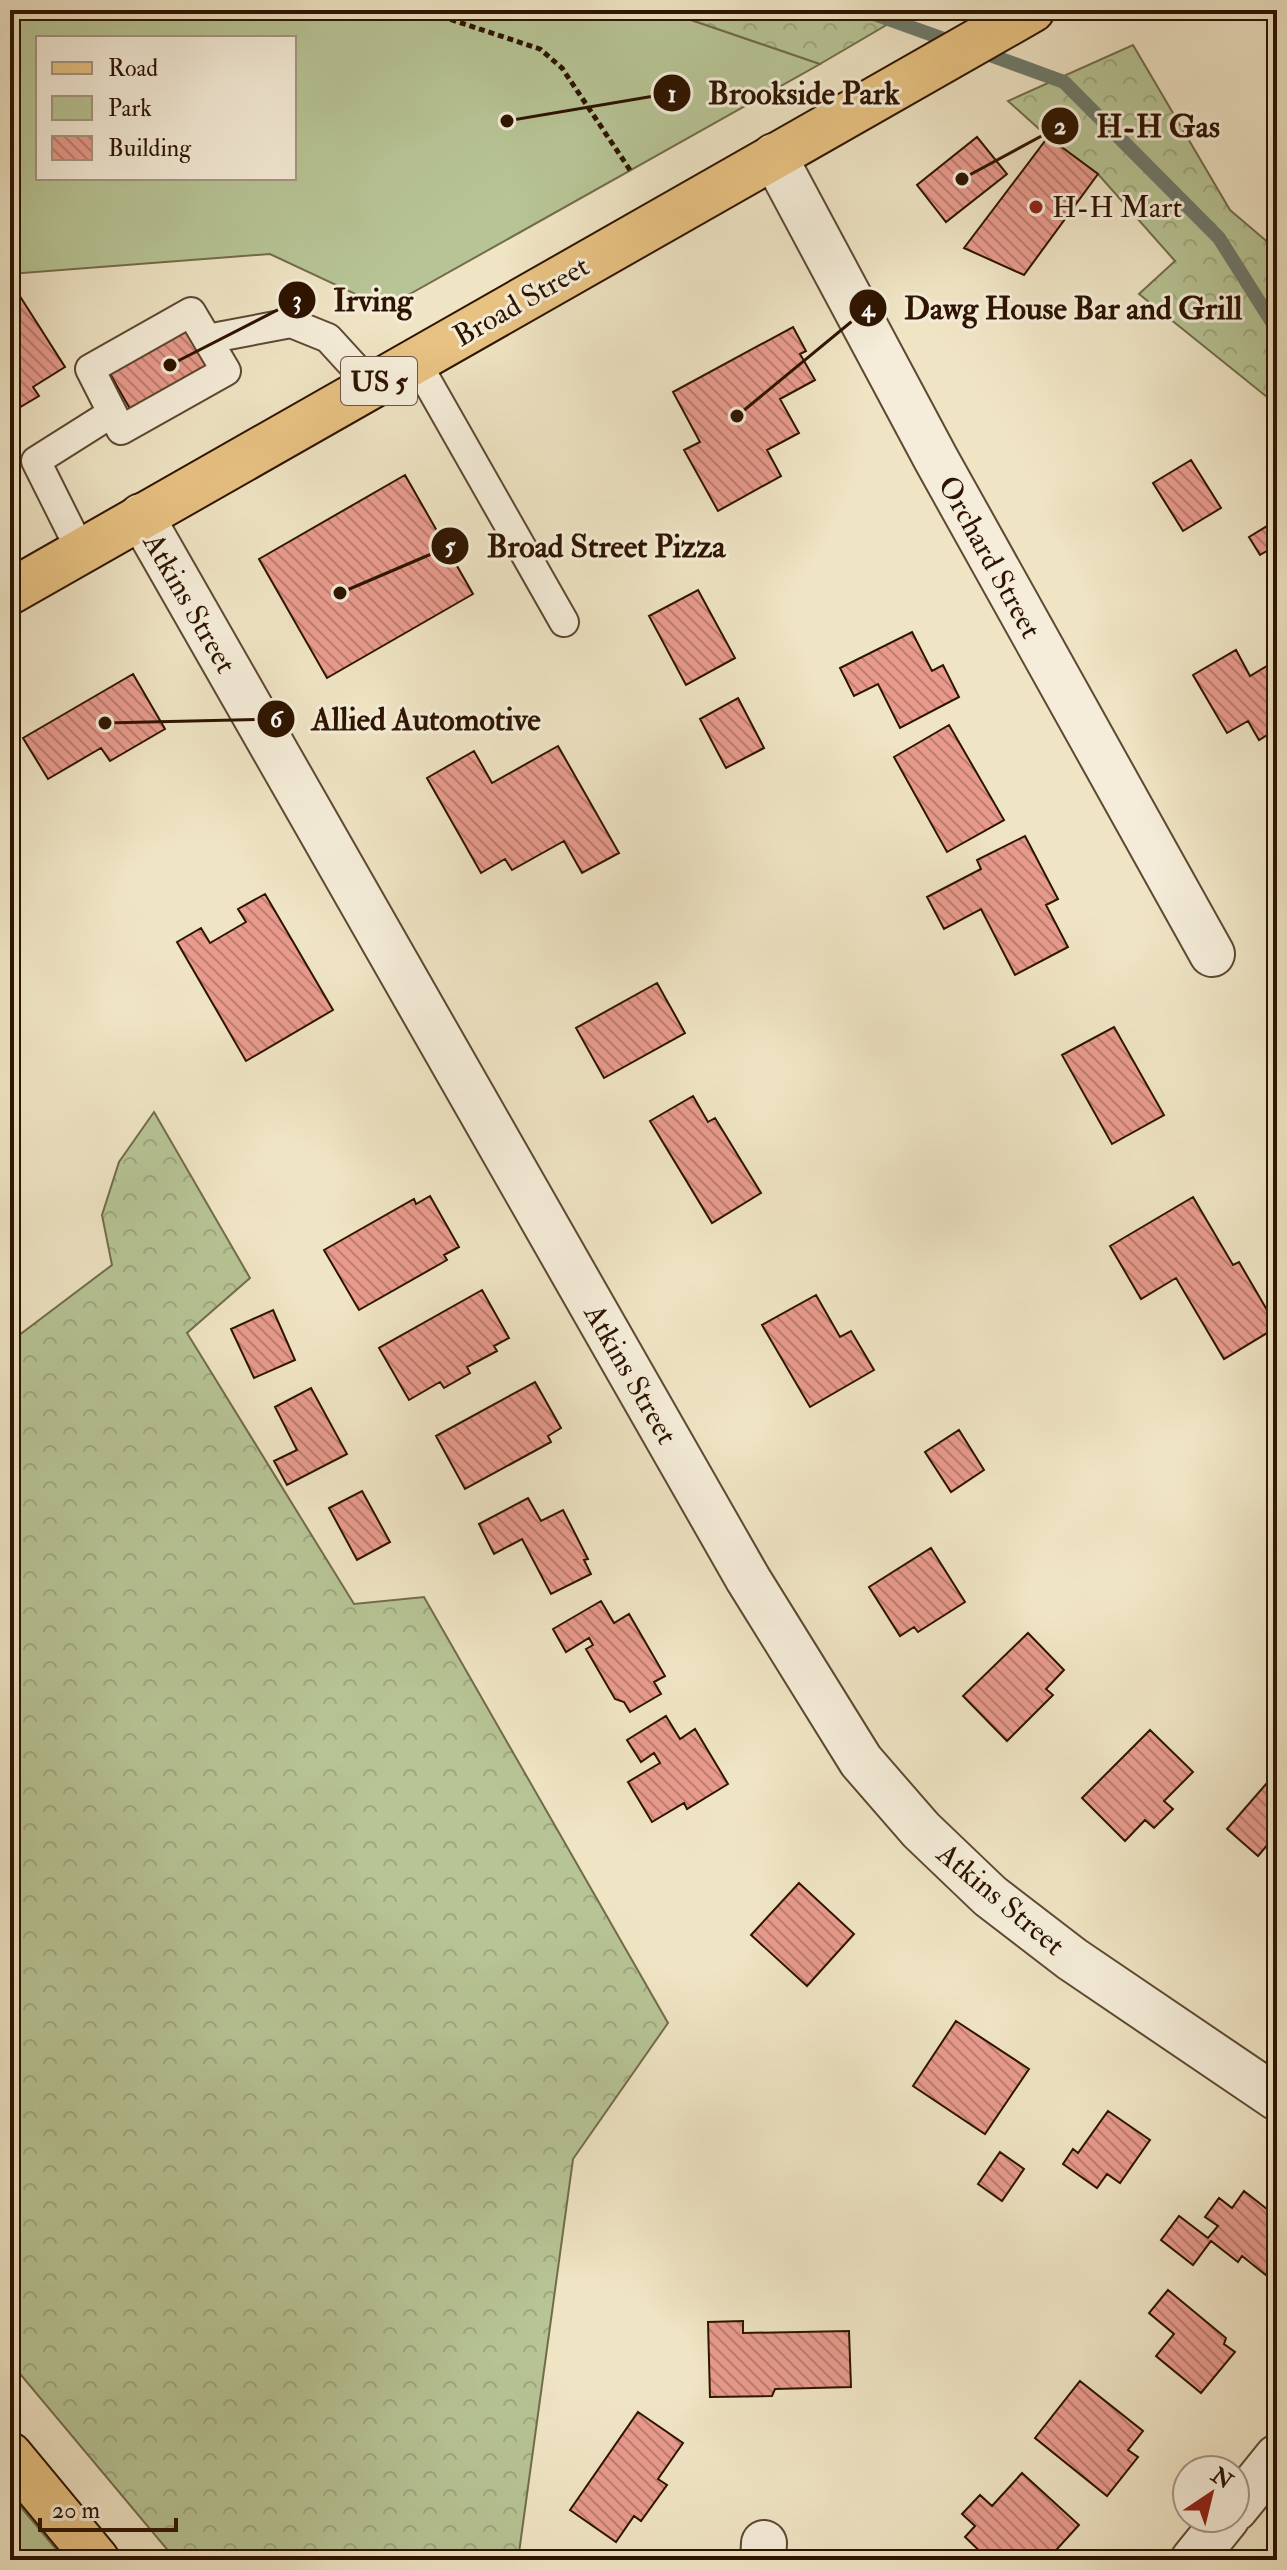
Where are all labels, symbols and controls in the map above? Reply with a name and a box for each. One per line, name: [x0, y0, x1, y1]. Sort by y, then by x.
legend: [36, 36, 296, 180]
text: Road: [108, 53, 158, 84]
callout: Brookside Park: [652, 65, 915, 121]
text: Brookside Park: [708, 74, 901, 114]
text: 1: [668, 79, 676, 110]
text: Park: [108, 93, 152, 124]
callout: H-H Gas: [1040, 98, 1236, 154]
text: H-H Gas: [1096, 107, 1220, 147]
text: 2: [1054, 111, 1066, 142]
text: Building: [108, 133, 192, 164]
place label: H-H Mart: [1052, 189, 1183, 226]
marker: H-H Mart: [1027, 198, 1045, 216]
street label: Broad Street: [447, 248, 596, 355]
callout: Irving: [277, 272, 429, 328]
callout: Dawg House Bar and Grill: [848, 280, 1258, 336]
text: Irving: [333, 281, 414, 321]
text: 3: [292, 285, 302, 316]
text: Dawg House Bar and Grill: [904, 289, 1243, 329]
text: 4: [861, 293, 877, 324]
road number: US 5: [341, 357, 417, 405]
street label: Orchard Street: [930, 470, 1050, 645]
callout: Broad Street Pizza: [430, 518, 741, 574]
street label: Atkins Street: [134, 526, 245, 680]
text: Broad Street Pizza: [487, 527, 726, 567]
text: 5: [445, 531, 456, 562]
callout: Allied Automotive: [256, 691, 557, 747]
text: Allied Automotive: [309, 700, 541, 740]
text: 6: [270, 704, 284, 735]
street label: Atkins Street: [575, 1297, 686, 1451]
street label: Atkins Street: [928, 1835, 1072, 1964]
north arrow: [1171, 2454, 1251, 2534]
text: N: [1205, 2461, 1238, 2496]
scale bar: [40, 2482, 176, 2532]
text: 20 m: [52, 2495, 101, 2526]

